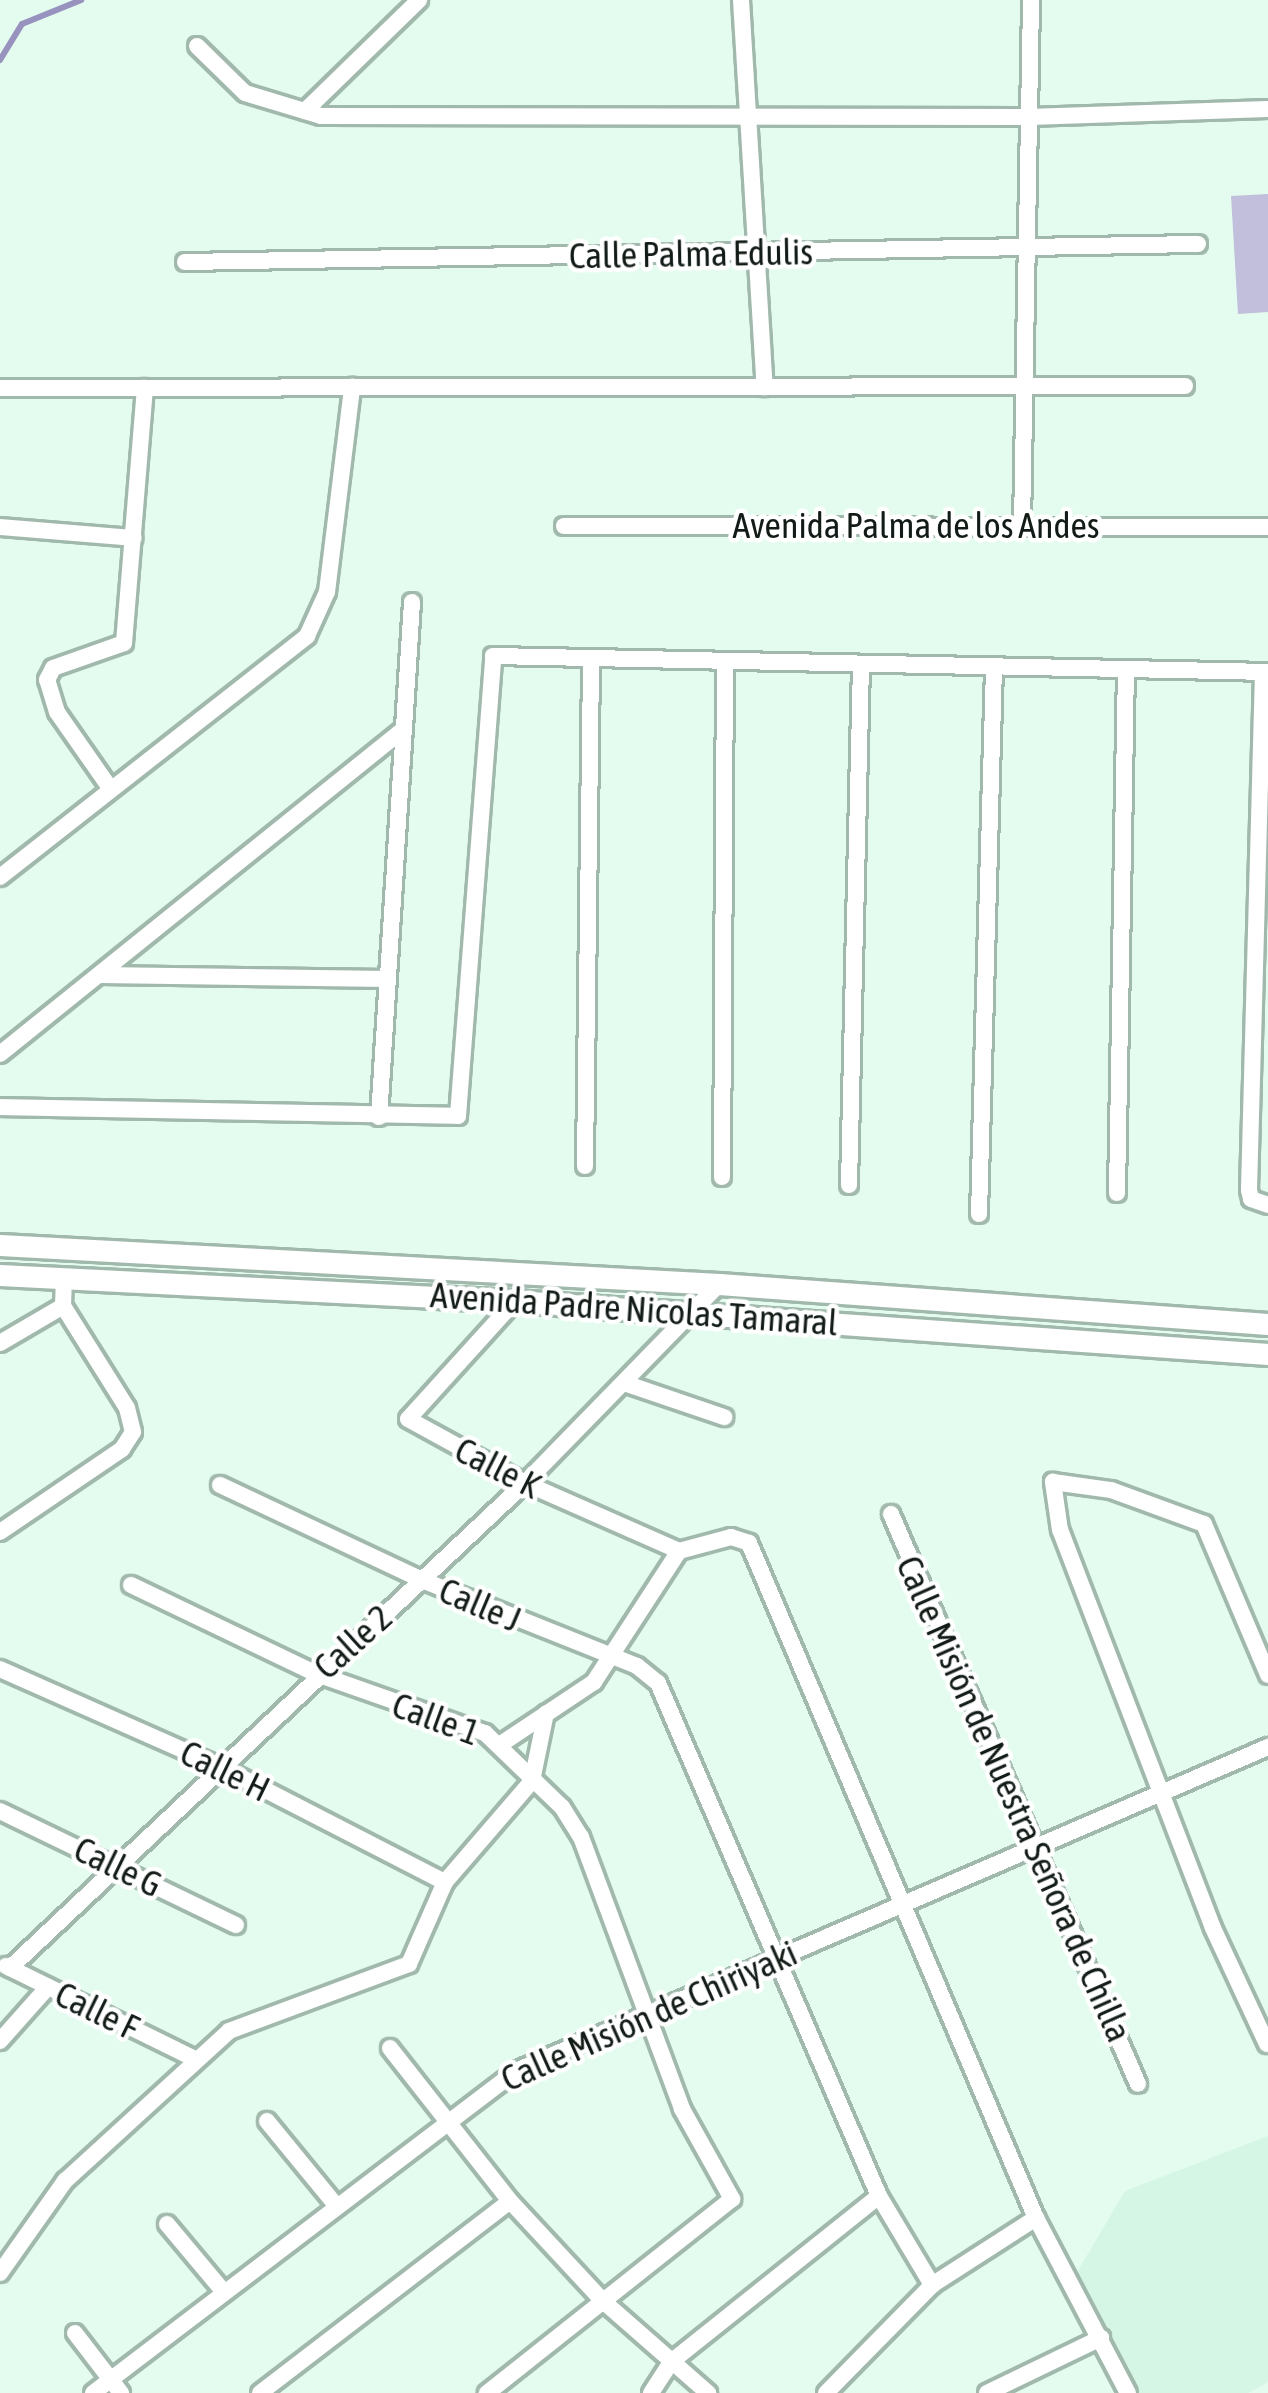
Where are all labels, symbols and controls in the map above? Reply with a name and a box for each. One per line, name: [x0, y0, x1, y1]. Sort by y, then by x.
street label: Calle Palma Edulis: [569, 230, 813, 278]
street label: Avenida Palma de los Andes: [732, 504, 1100, 548]
street label: Avenida Padre Nicolas Tamaral: [429, 1273, 839, 1345]
street label: Calle K: [448, 1428, 548, 1508]
street label: Calle Misión de Nuestra Señora de Chilla: [887, 1549, 1141, 2049]
street label: Calle J: [433, 1569, 527, 1641]
street label: Calle 2: [305, 1596, 401, 1688]
street label: Calle 1: [386, 1683, 486, 1755]
street label: Calle H: [173, 1731, 277, 1811]
street label: Calle G: [67, 1827, 169, 1907]
street label: Calle Misión de Chiriyaki: [494, 1931, 804, 2101]
street label: Calle F: [48, 1972, 146, 2050]

